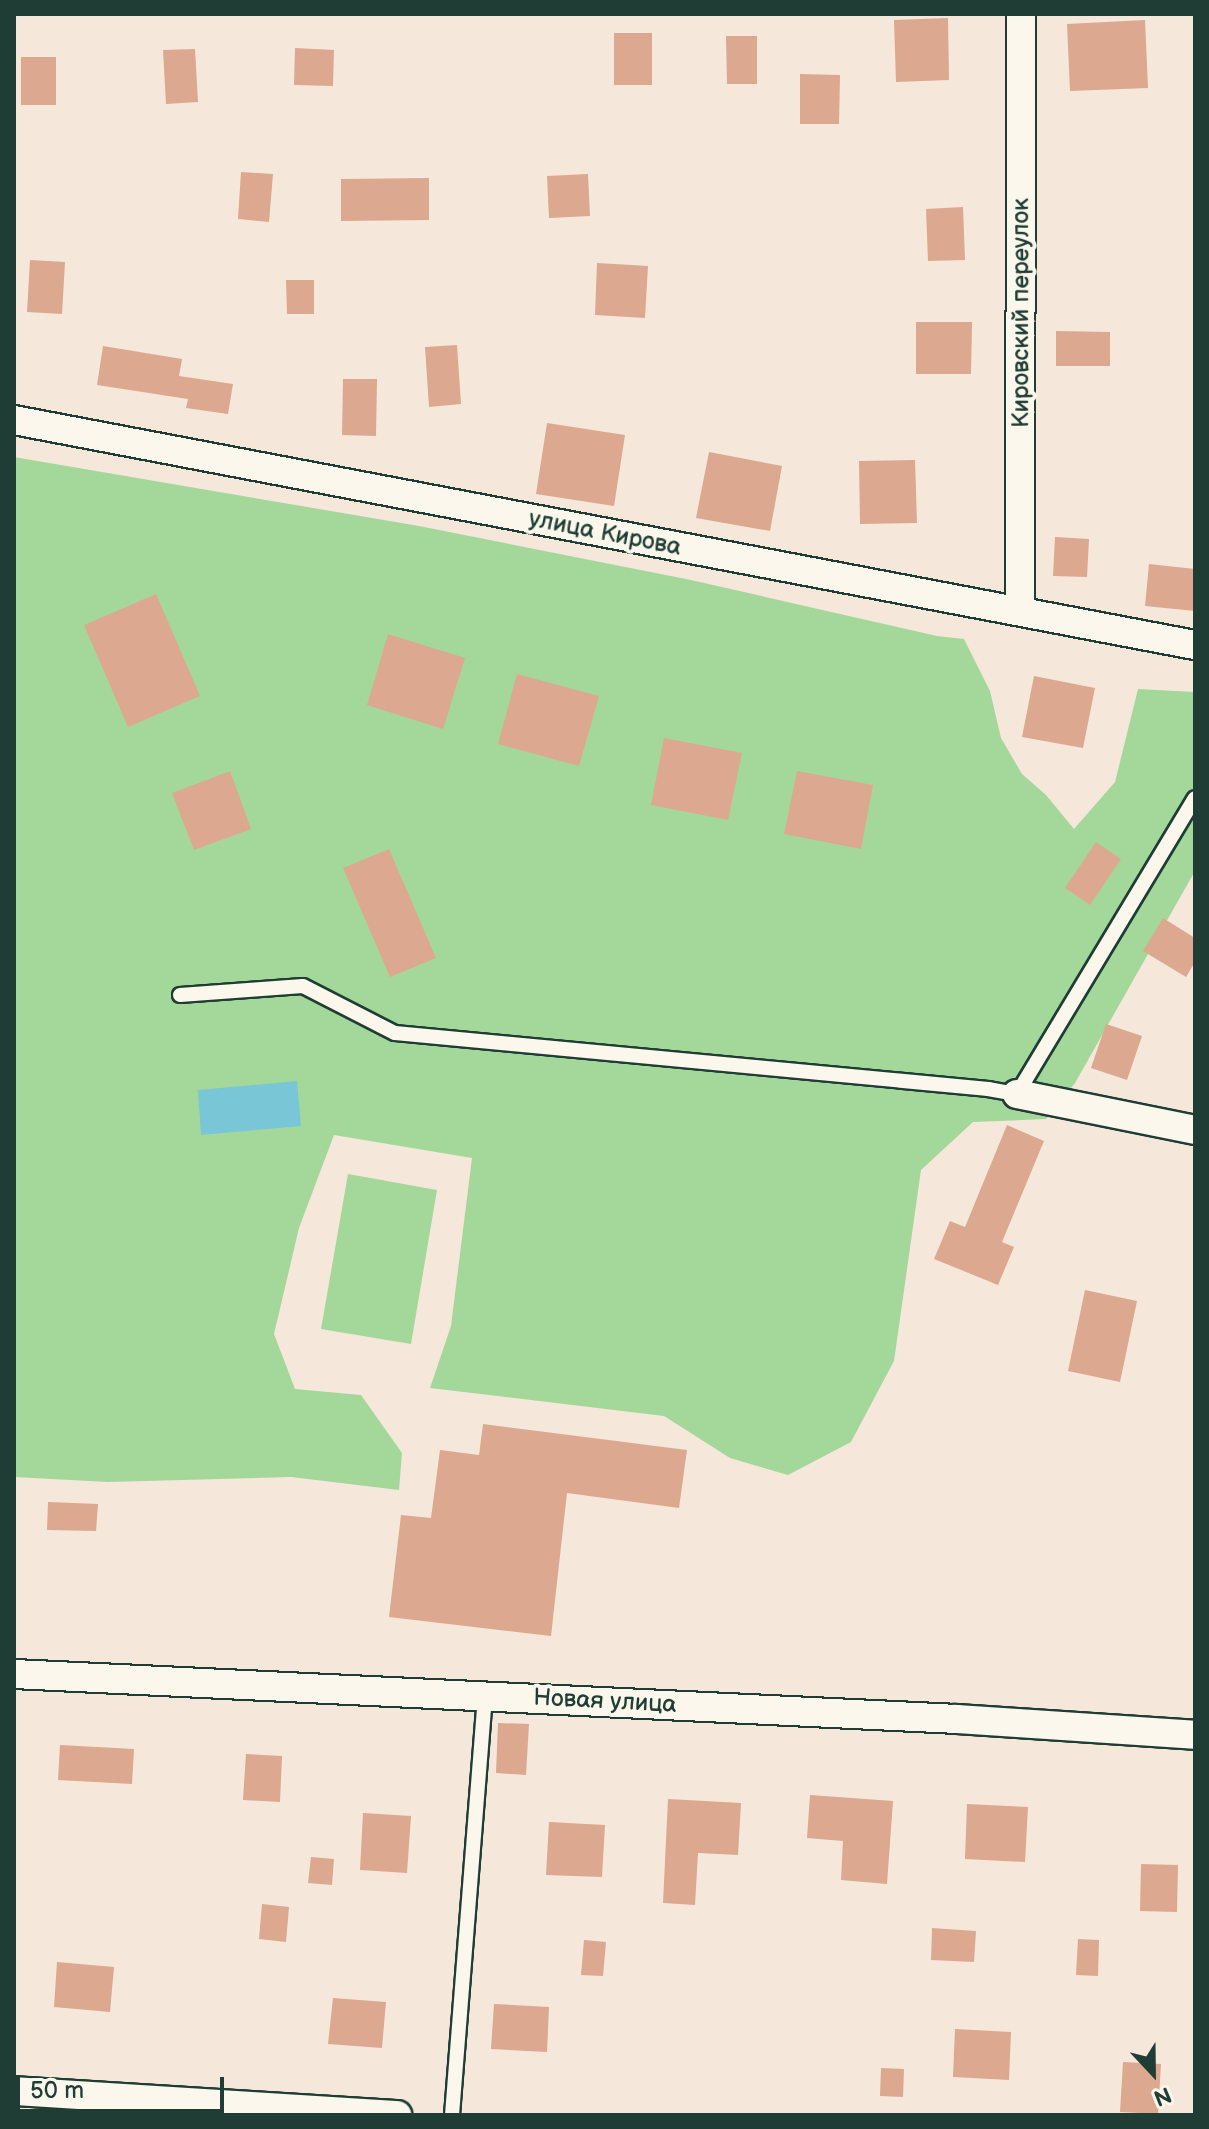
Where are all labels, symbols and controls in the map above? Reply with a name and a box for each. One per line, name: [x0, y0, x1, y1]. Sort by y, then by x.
street label: Кировский переулок: [1007, 198, 1035, 428]
street label: улица Кирова: [526, 504, 684, 562]
street label: Новая улица: [533, 1683, 677, 1719]
north arrow: [1113, 2033, 1193, 2113]
scale bar: [20, 2061, 228, 2111]
text: 50 m: [30, 2076, 84, 2105]
text: N: [1149, 2080, 1175, 2111]

